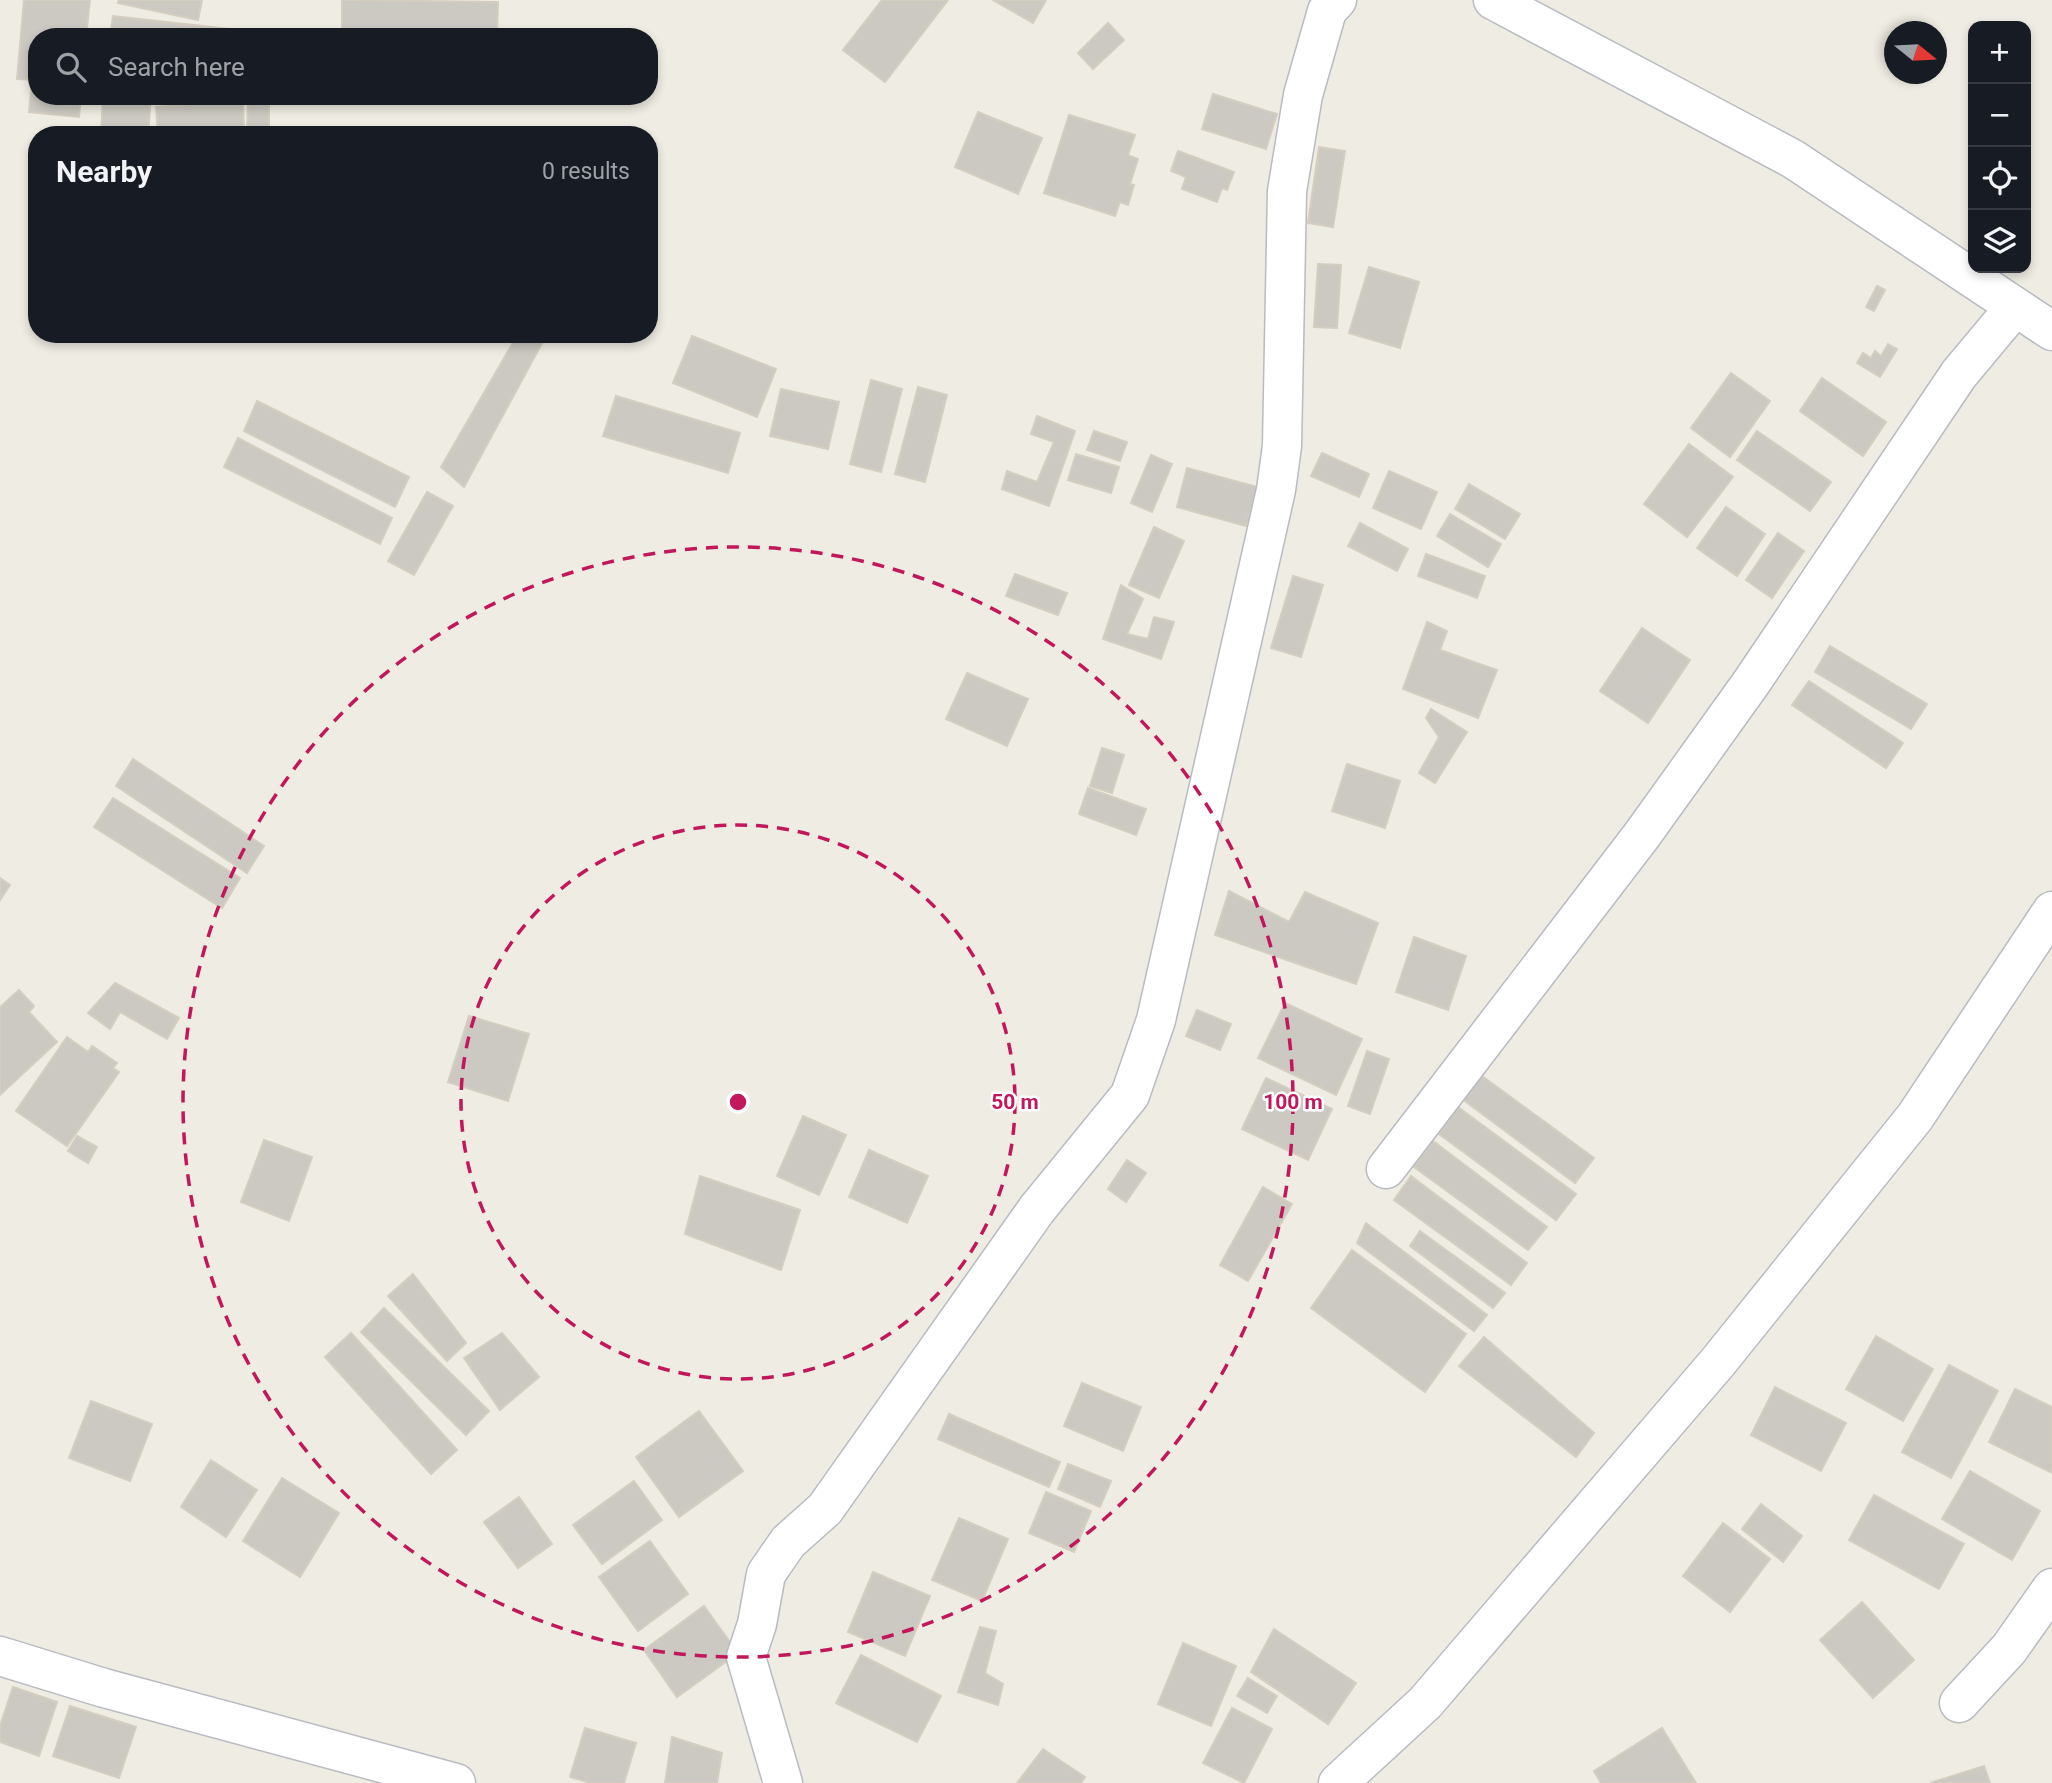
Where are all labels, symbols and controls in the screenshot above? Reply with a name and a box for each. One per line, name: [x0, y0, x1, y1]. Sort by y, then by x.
north arrow: [1884, 21, 1947, 84]
map controls: [1968, 21, 2031, 273]
button: +: [1968, 21, 2031, 84]
search box: [28, 28, 658, 105]
icon: search: [52, 48, 90, 86]
text: Search here: [108, 52, 245, 82]
button: −: [1968, 84, 2031, 147]
button: locate: [1968, 147, 2031, 210]
text: Nearby: [56, 154, 152, 189]
text: 0 results: [542, 158, 630, 185]
button: layers: [1968, 210, 2031, 273]
centre of rings: [726, 1090, 750, 1114]
text: 50 m: [991, 1090, 1039, 1114]
text: 100 m: [1263, 1090, 1323, 1114]

